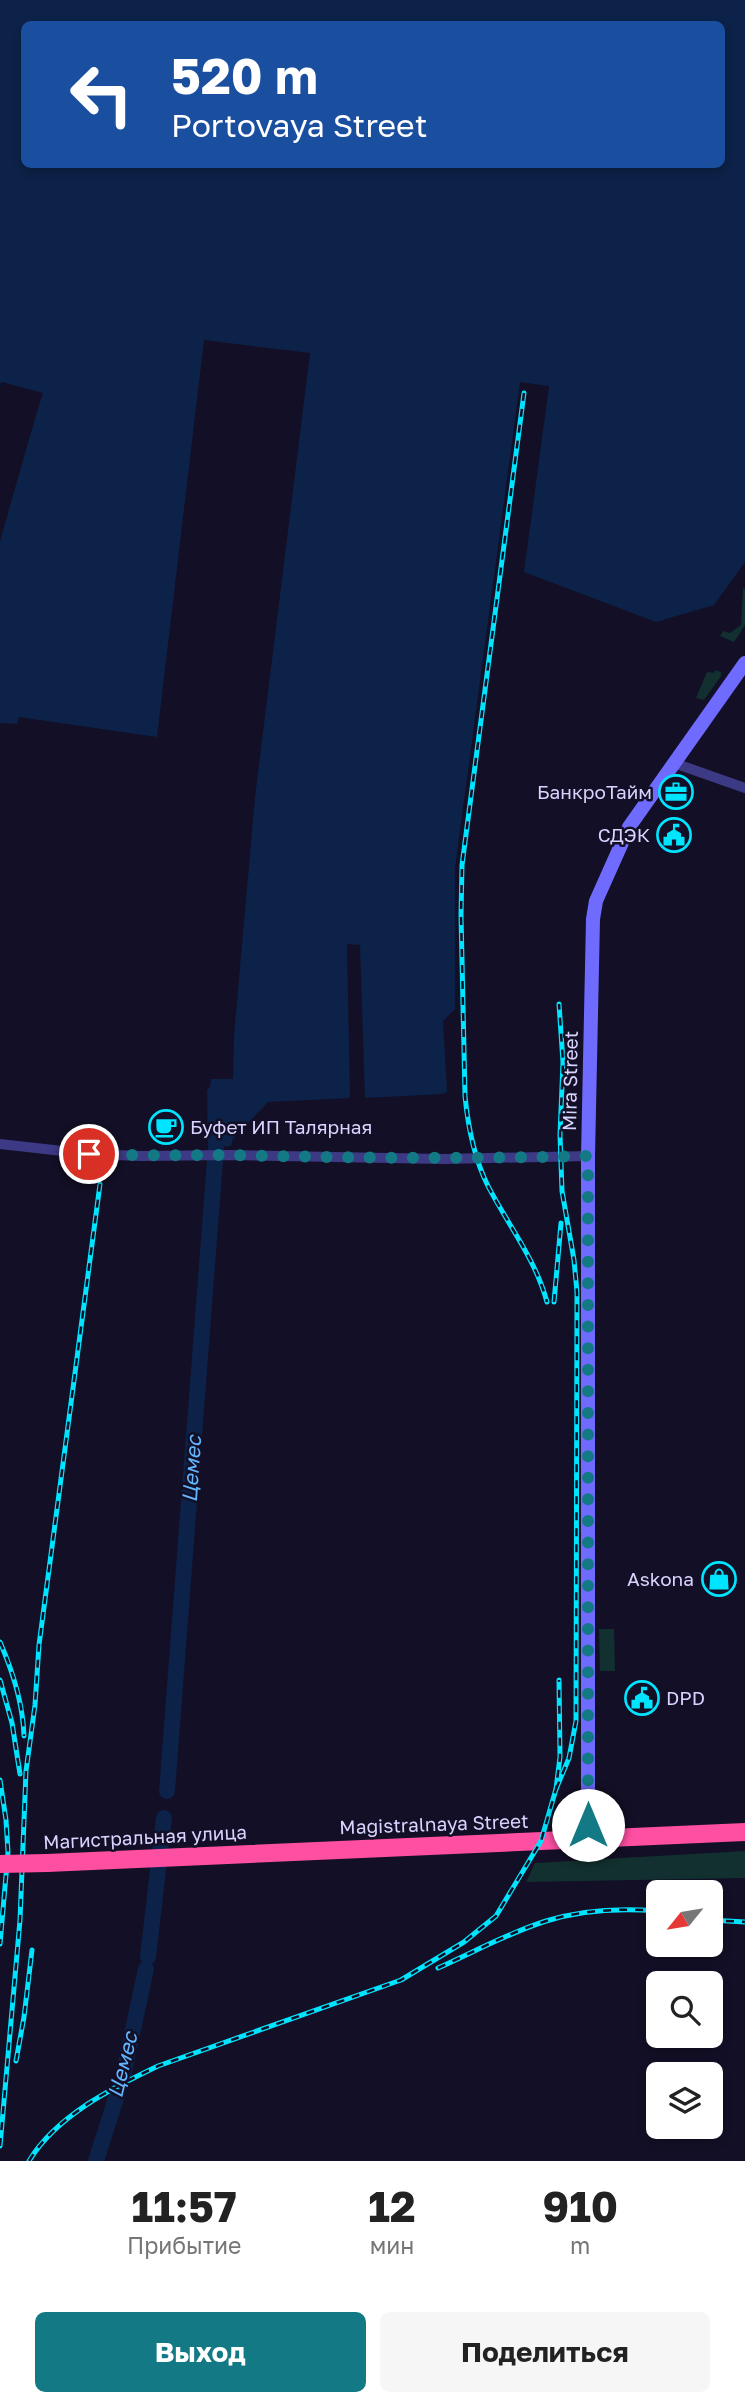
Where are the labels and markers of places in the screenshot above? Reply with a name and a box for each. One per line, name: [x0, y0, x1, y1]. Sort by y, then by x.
office icon: БанкроТайм: [657, 773, 695, 811]
place label: БанкроТайм: [537, 780, 652, 803]
public building icon: СДЭК: [655, 816, 693, 854]
place label: СДЭК: [598, 823, 650, 846]
cafe icon: Буфет ИП Талярная: [147, 1108, 185, 1146]
place label: Буфет ИП Талярная: [190, 1115, 372, 1138]
pin: [59, 1124, 119, 1184]
shop icon: Askona: [700, 1560, 738, 1598]
place label: Askona: [627, 1567, 694, 1590]
public building icon: DPD: [623, 1679, 661, 1717]
place label: DPD: [666, 1686, 705, 1709]

